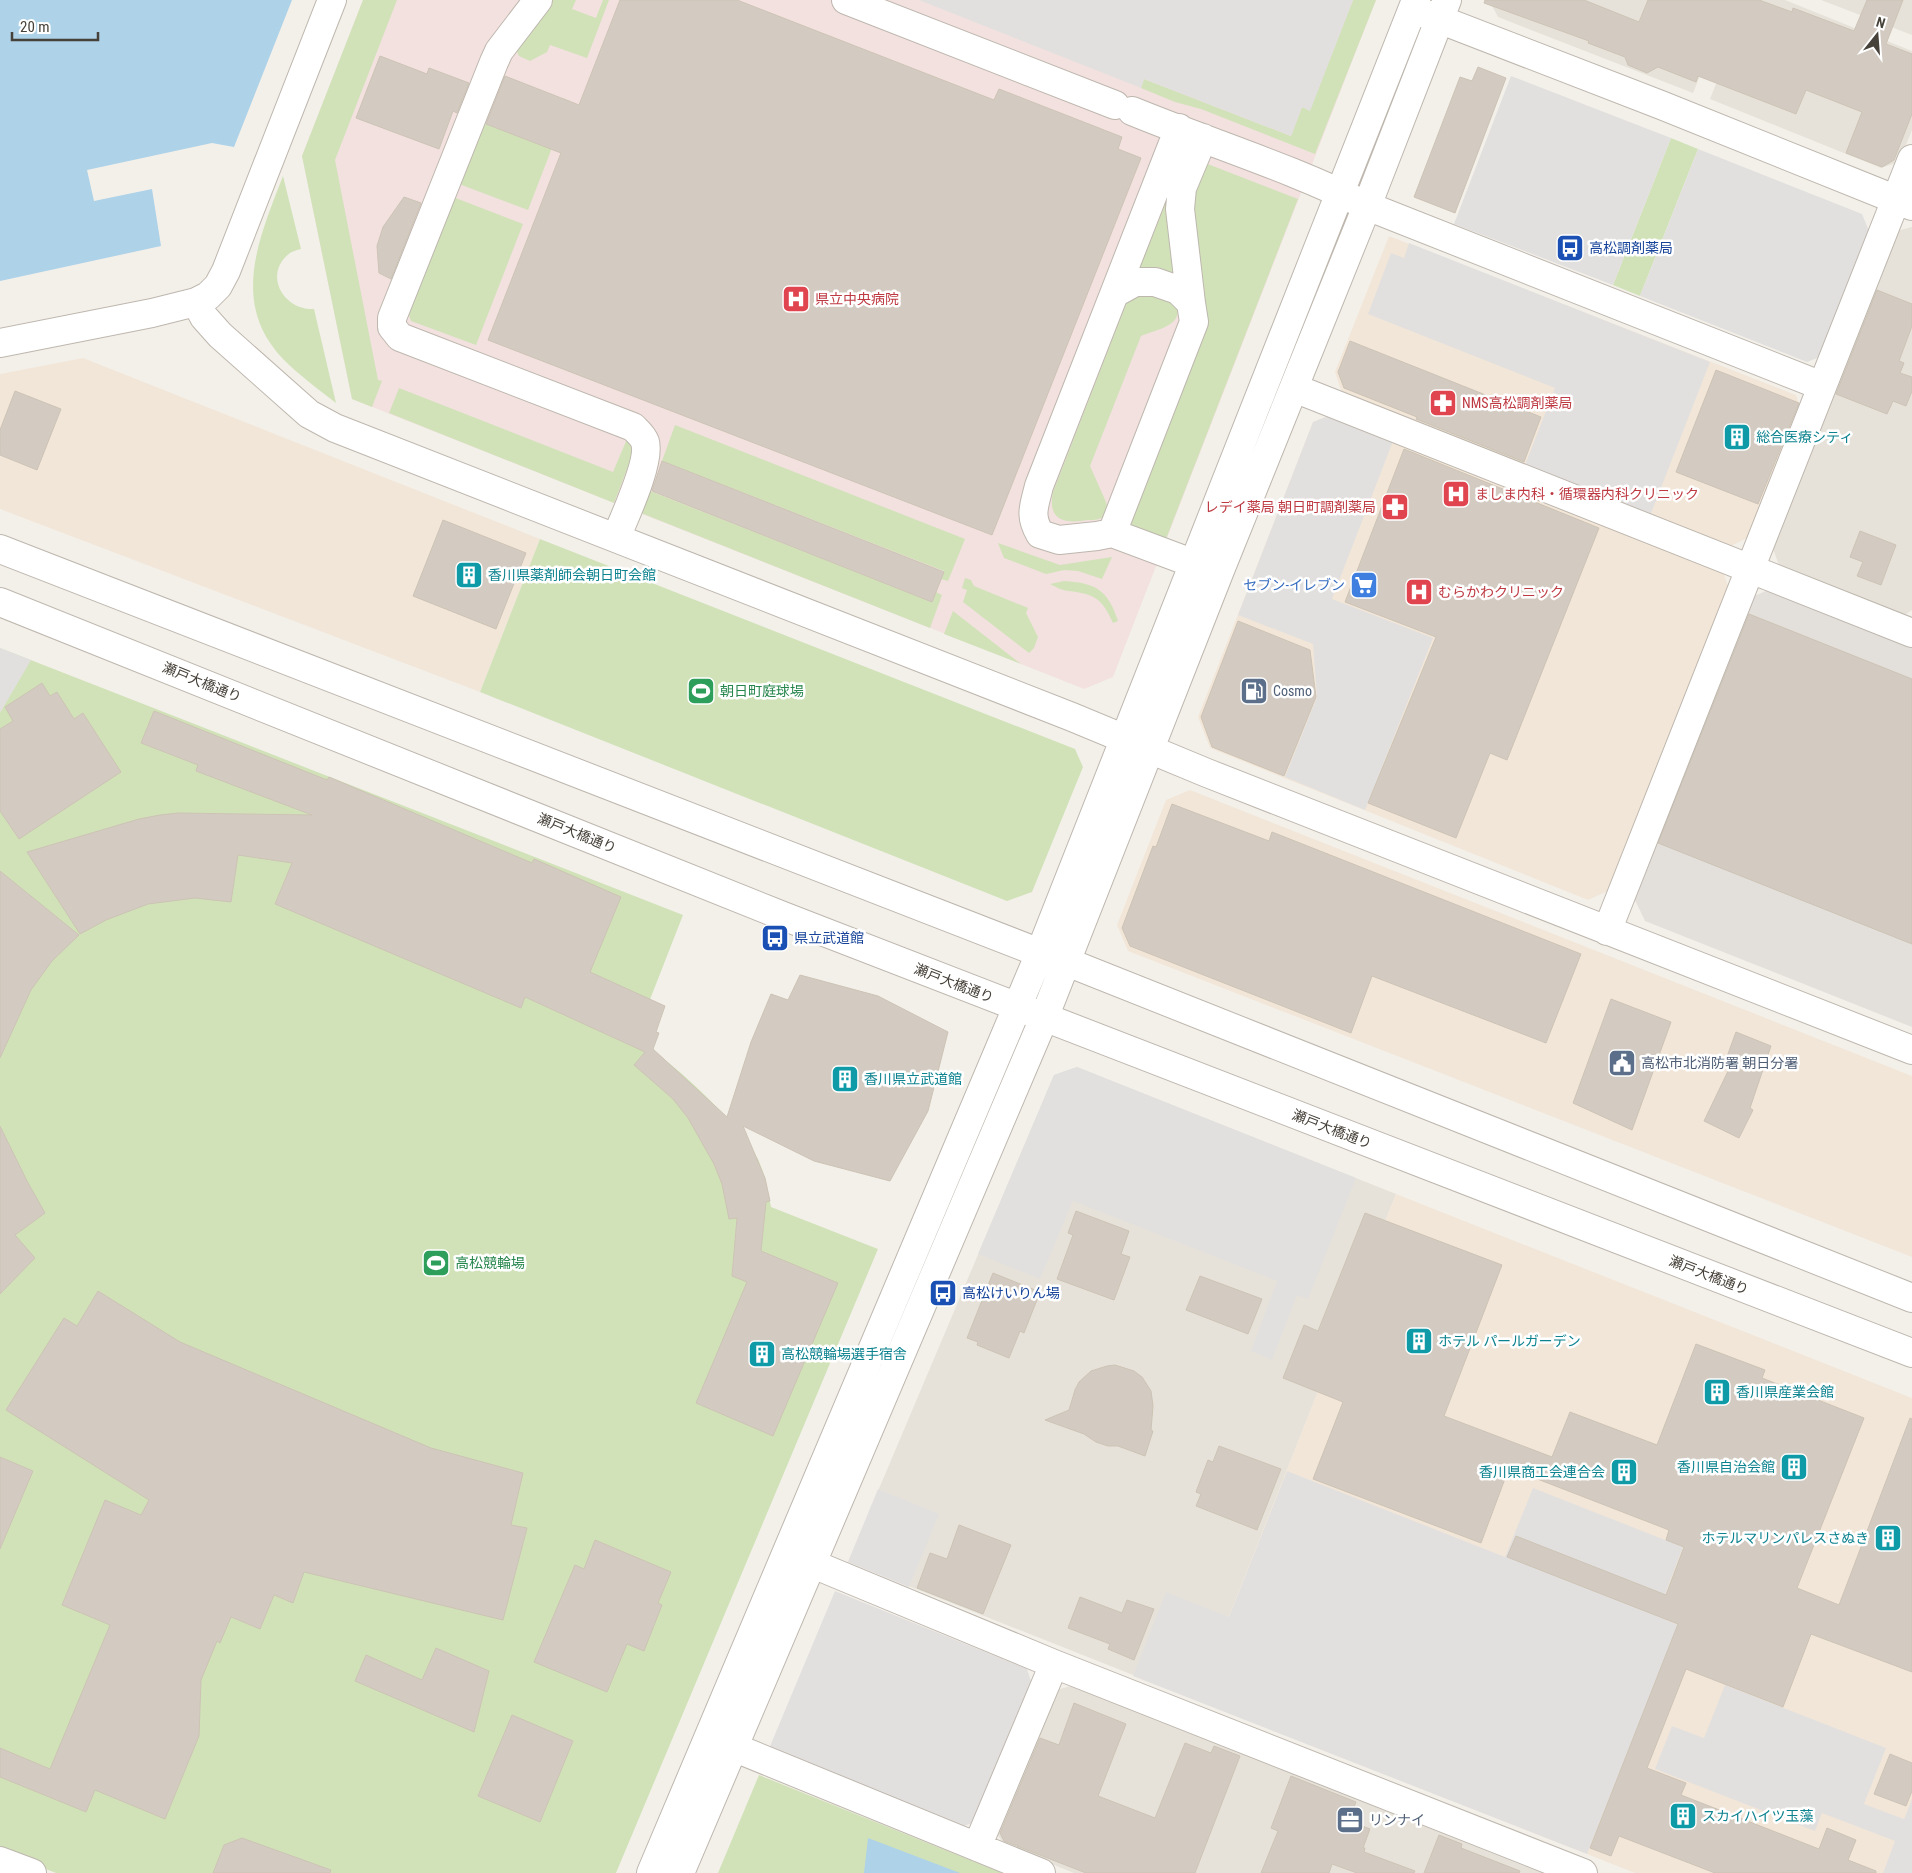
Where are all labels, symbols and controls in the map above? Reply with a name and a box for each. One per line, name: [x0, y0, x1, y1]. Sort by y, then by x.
scale bar: [12, 10, 99, 42]
north arrow: [1852, 10, 1902, 60]
text: N: [1874, 14, 1887, 31]
text: 20 m: [20, 18, 50, 36]
bus stop icon: 高松調剤薬局: [1555, 233, 1585, 263]
place label: 高松調剤薬局: [1589, 240, 1673, 256]
hospital icon: 県立中央病院: [781, 284, 811, 314]
place label: 県立中央病院: [815, 291, 899, 307]
pharmacy icon: NMS高松調剤薬局: [1428, 388, 1458, 418]
place label: NMS高松調剤薬局: [1462, 395, 1573, 411]
building icon: 総合医療シティ: [1722, 422, 1752, 452]
place label: 総合医療シティ: [1756, 429, 1853, 445]
hospital icon: ましま内科・循環器内科クリニック: [1441, 479, 1471, 509]
place label: ましま内科・循環器内科クリニック: [1475, 486, 1699, 502]
pharmacy icon: レデイ薬局 朝日町調剤薬局: [1380, 492, 1410, 522]
place label: レデイ薬局 朝日町調剤薬局: [1205, 499, 1376, 515]
building icon: 香川県薬剤師会朝日町会館: [454, 560, 484, 590]
place label: 香川県薬剤師会朝日町会館: [488, 567, 656, 583]
supermarket icon: セブン-イレブン: [1349, 570, 1379, 600]
place label: セブン-イレブン: [1244, 577, 1345, 593]
hospital icon: むらかわクリニック: [1404, 577, 1434, 607]
place label: むらかわクリニック: [1438, 584, 1564, 600]
street label: 瀬戸大橋通り: [160, 659, 244, 705]
sports icon: 朝日町庭球場: [686, 676, 716, 706]
fuel station icon: Cosmo: [1239, 676, 1269, 706]
place label: 朝日町庭球場: [720, 683, 804, 699]
place label: Cosmo: [1273, 683, 1312, 699]
street label: 瀬戸大橋通り: [535, 810, 619, 856]
bus stop icon: 県立武道館: [760, 923, 790, 953]
place label: 県立武道館: [794, 930, 864, 946]
street label: 瀬戸大橋通り: [912, 960, 996, 1006]
public building icon: 高松市北消防署 朝日分署: [1607, 1048, 1637, 1078]
place label: 高松市北消防署 朝日分署: [1641, 1055, 1798, 1071]
building icon: 香川県立武道館: [830, 1064, 860, 1094]
place label: 香川県立武道館: [864, 1071, 962, 1087]
street label: 瀬戸大橋通り: [1290, 1106, 1374, 1152]
sports icon: 高松競輪場: [421, 1248, 451, 1278]
street label: 瀬戸大橋通り: [1667, 1252, 1751, 1298]
place label: 高松競輪場: [455, 1255, 525, 1271]
bus stop icon: 高松けいりん場: [928, 1278, 958, 1308]
place label: 高松けいりん場: [962, 1285, 1060, 1301]
building icon: ホテル パールガーデン: [1404, 1326, 1434, 1356]
place label: ホテル パールガーデン: [1438, 1333, 1581, 1349]
building icon: 高松競輪場選手宿舎: [747, 1339, 777, 1369]
place label: 高松競輪場選手宿舎: [781, 1346, 907, 1362]
building icon: 香川県産業会館: [1702, 1377, 1732, 1407]
place label: 香川県産業会館: [1736, 1384, 1834, 1400]
building icon: 香川県自治会館: [1779, 1452, 1809, 1482]
building icon: 香川県商工会連合会: [1609, 1457, 1639, 1487]
place label: 香川県自治会館: [1677, 1459, 1775, 1475]
place label: 香川県商工会連合会: [1479, 1464, 1605, 1480]
building icon: ホテルマリンパレスさぬき: [1873, 1523, 1903, 1553]
place label: ホテルマリンパレスさぬき: [1701, 1530, 1869, 1546]
building icon: スカイハイツ玉藻: [1668, 1801, 1698, 1831]
office icon: リンナイ: [1335, 1805, 1365, 1835]
place label: スカイハイツ玉藻: [1702, 1808, 1813, 1824]
place label: リンナイ: [1369, 1812, 1425, 1828]

